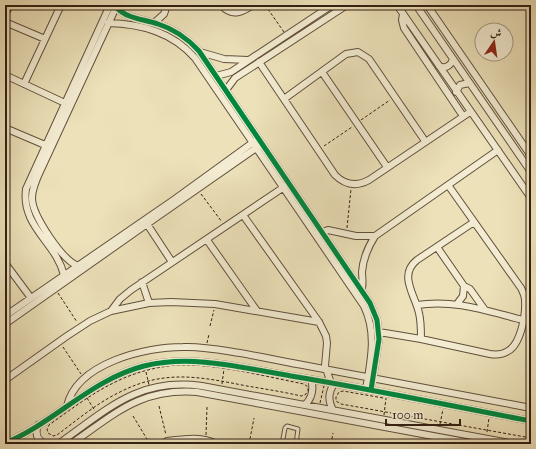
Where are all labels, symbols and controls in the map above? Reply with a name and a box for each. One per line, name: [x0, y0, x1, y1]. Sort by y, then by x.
north arrow: [474, 22, 514, 62]
text: ش: [489, 25, 503, 40]
scale bar: [386, 401, 460, 427]
text: 100 m: [392, 408, 423, 422]

